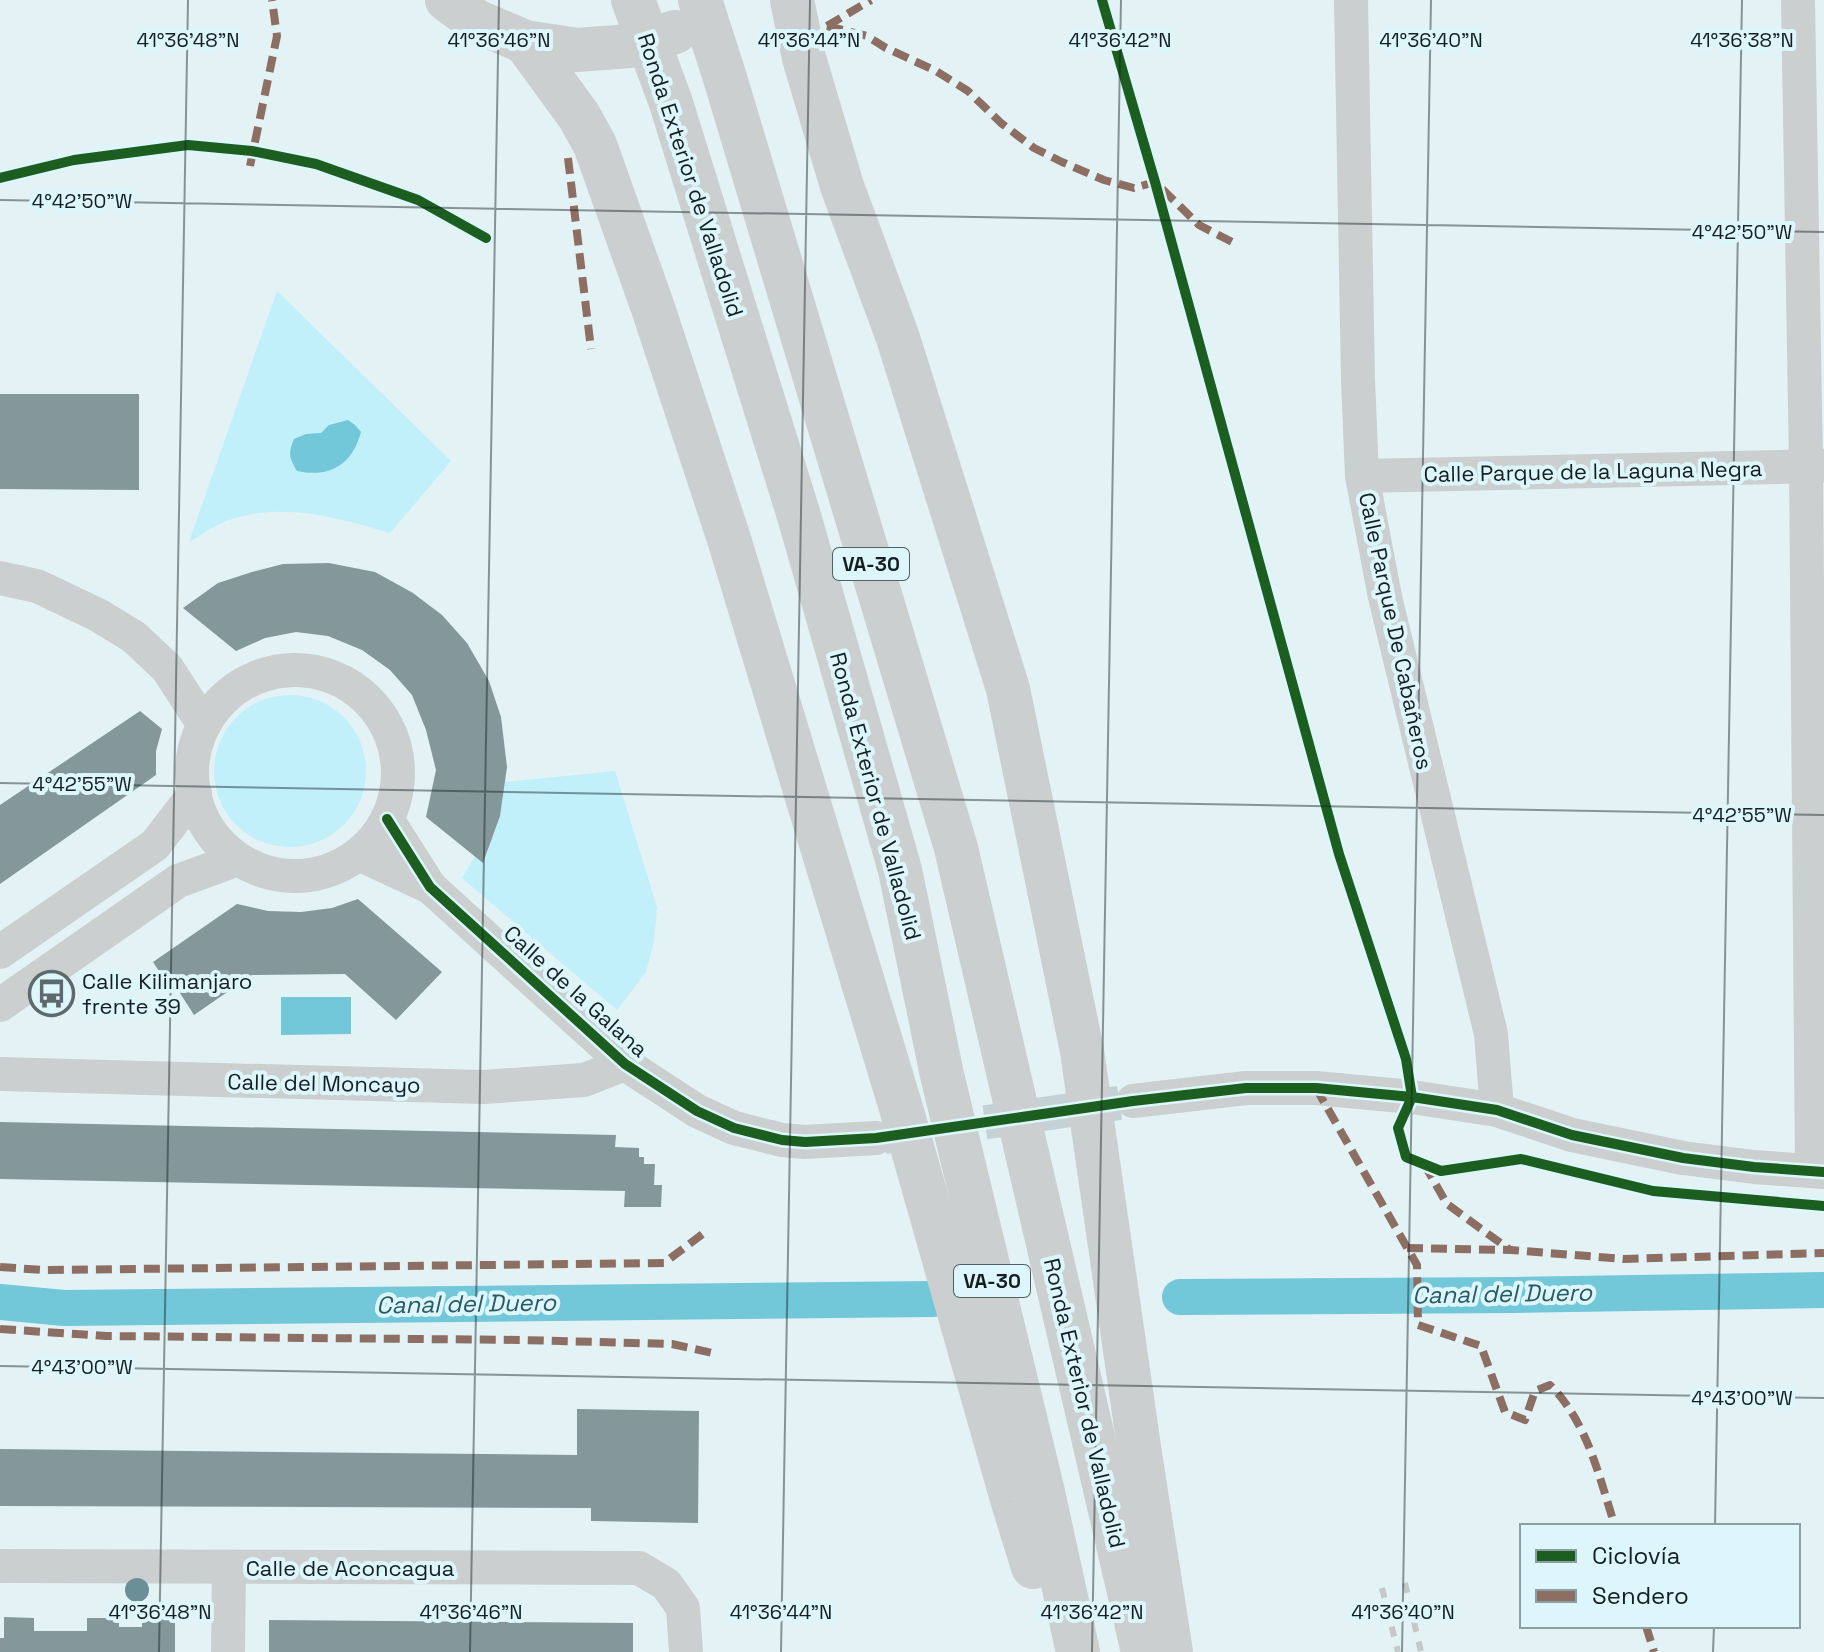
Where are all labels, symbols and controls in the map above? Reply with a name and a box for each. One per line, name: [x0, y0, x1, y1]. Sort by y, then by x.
text: 41°36'48"N: [136, 27, 240, 53]
text: 41°36'46"N: [447, 27, 551, 53]
text: 41°36'44"N: [758, 27, 860, 53]
text: 41°36'42"N: [1069, 27, 1171, 53]
text: 41°36'40"N: [1379, 27, 1483, 53]
text: 41°36'38"N: [1690, 27, 1794, 53]
street label: Ronda Exterior de Valladolid: [632, 30, 750, 320]
text: 4°42'50"W: [32, 188, 132, 214]
text: 4°42'50"W: [1692, 219, 1792, 245]
street label: Calle Parque de la Laguna Negra: [1423, 454, 1763, 488]
street label: Calle Parque De Cabañeros: [1353, 490, 1439, 772]
road number: VA-30: [833, 548, 909, 580]
street label: Ronda Exterior de Valladolid: [824, 649, 928, 943]
text: 4°42'55"W: [32, 771, 132, 797]
text: 4°42'55"W: [1692, 802, 1792, 828]
street label: Calle de la Galana: [498, 919, 654, 1063]
place label: Calle Kilimanjaro frente 39: [82, 967, 252, 1020]
bus stop icon: Calle Kilimanjaro frente 39: [27, 970, 75, 1018]
street label: Calle del Moncayo: [227, 1067, 421, 1099]
street label: Ronda Exterior de Valladolid: [1038, 1255, 1132, 1551]
road number: VA-30: [954, 1265, 1030, 1297]
water label: Canal del Duero: [1412, 1276, 1593, 1311]
water label: Canal del Duero: [376, 1286, 557, 1321]
text: 4°43'00"W: [31, 1354, 133, 1380]
text: 4°43'00"W: [1691, 1385, 1793, 1411]
legend: [1520, 1524, 1800, 1628]
text: Ciclovía: [1592, 1540, 1681, 1571]
street label: Calle de Aconcagua: [246, 1554, 455, 1582]
text: Sendero: [1592, 1580, 1689, 1611]
text: 41°36'48"N: [108, 1599, 212, 1625]
text: 41°36'46"N: [419, 1599, 523, 1625]
text: 41°36'44"N: [730, 1599, 832, 1625]
text: 41°36'42"N: [1041, 1599, 1143, 1625]
text: 41°36'40"N: [1351, 1599, 1455, 1625]

